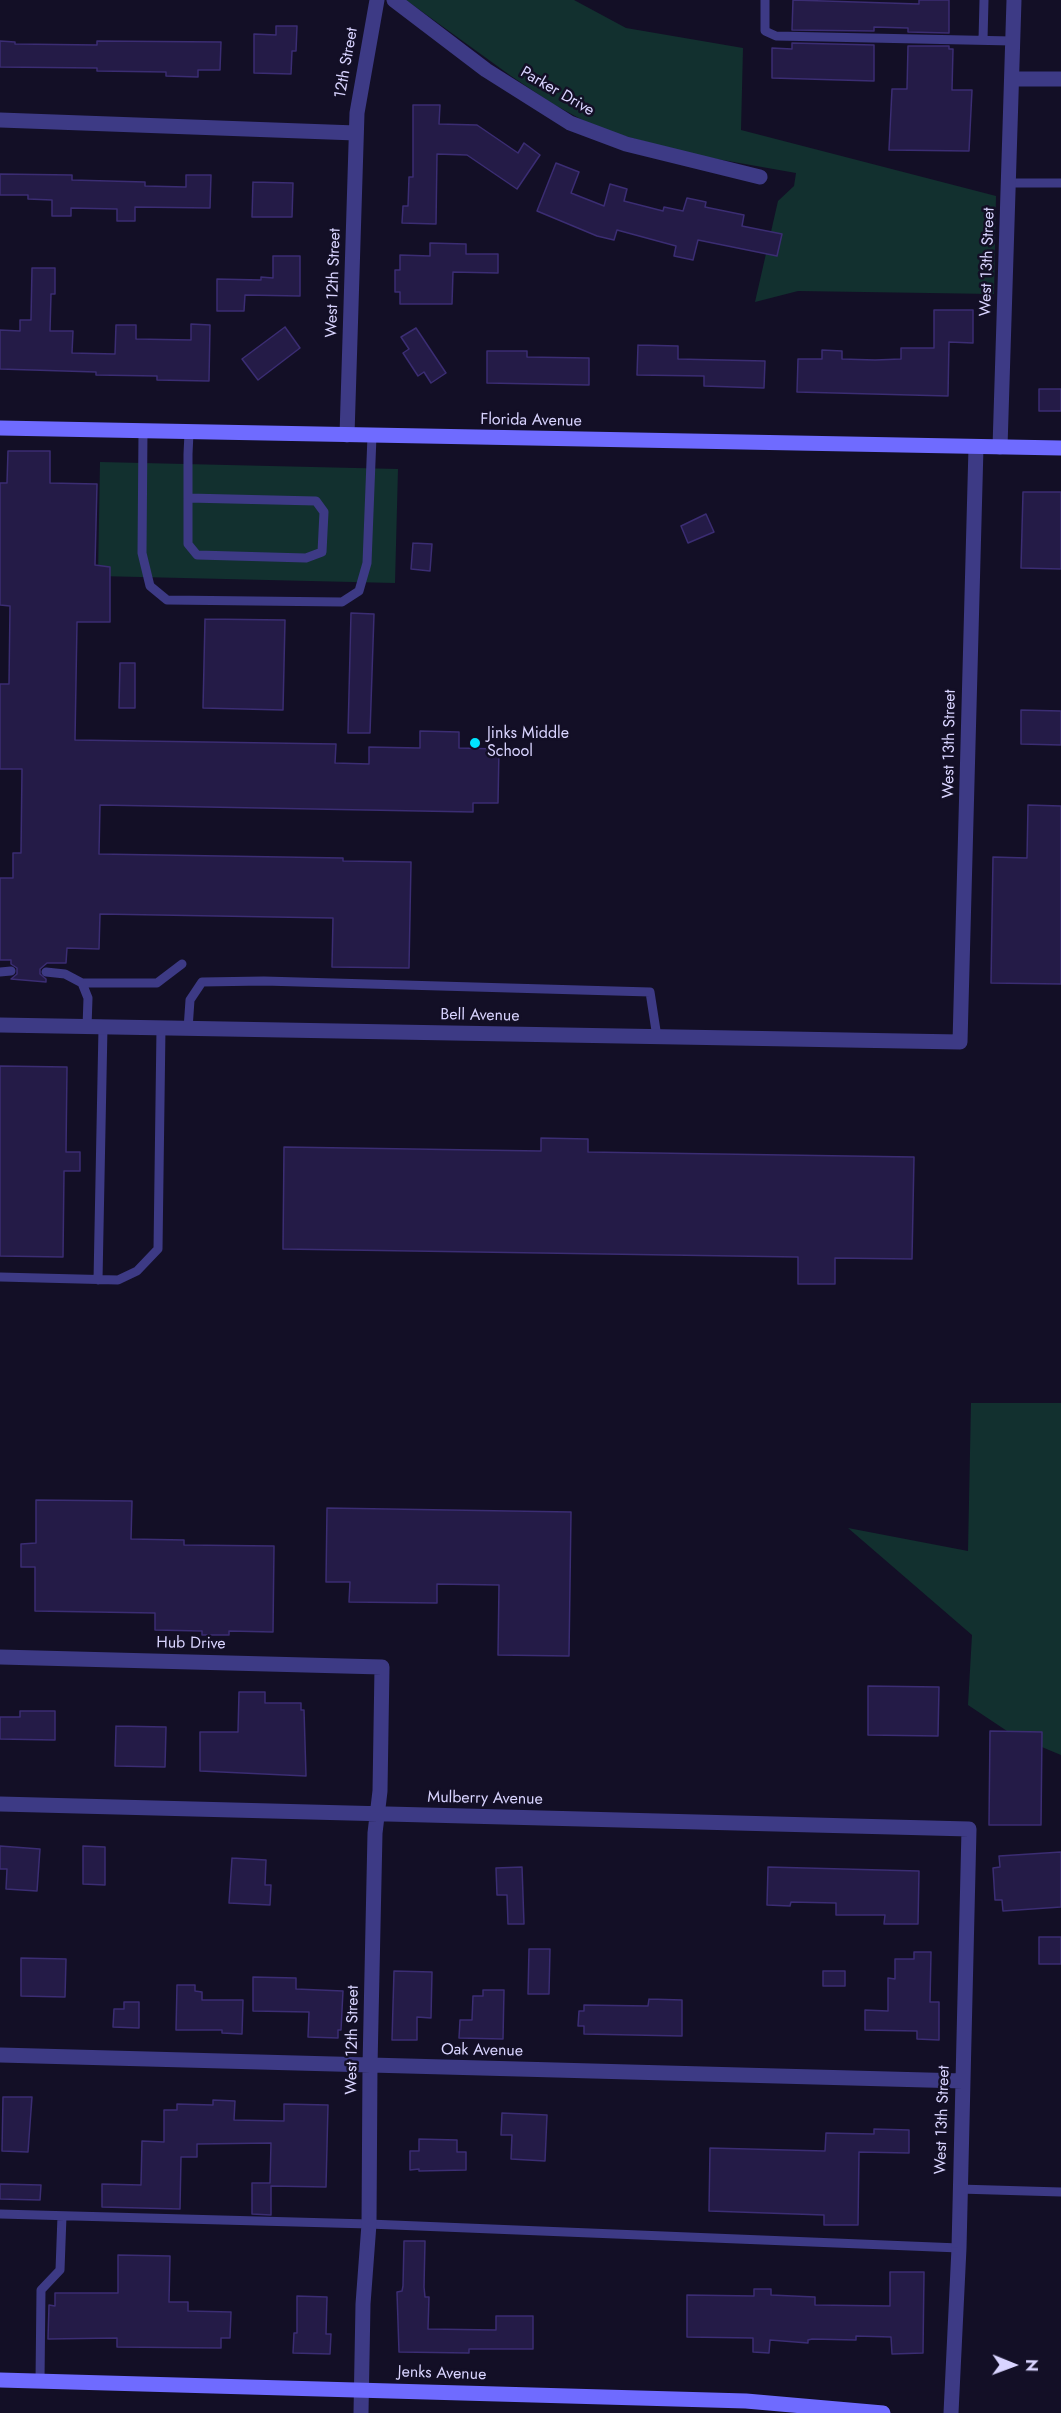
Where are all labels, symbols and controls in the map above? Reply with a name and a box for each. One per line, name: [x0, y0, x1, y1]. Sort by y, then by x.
street label: 12th Street: [331, 26, 363, 100]
street label: Parker Drive: [517, 63, 597, 121]
street label: West 13th Street: [977, 207, 999, 317]
street label: West 12th Street: [322, 228, 346, 338]
street label: Florida Avenue: [480, 411, 582, 431]
street label: West 13th Street: [939, 689, 961, 799]
place label: Jinks Middle School: [487, 724, 569, 762]
marker: Jinks Middle School: [468, 736, 482, 750]
street label: Bell Avenue: [440, 1006, 520, 1026]
street label: Hub Drive: [156, 1634, 226, 1654]
street label: Mulberry Avenue: [427, 1788, 543, 1810]
street label: West 12th Street: [342, 1985, 364, 2095]
street label: Oak Avenue: [441, 2041, 523, 2061]
street label: West 13th Street: [932, 2065, 954, 2175]
north arrow: [983, 2335, 1043, 2395]
text: N: [1020, 2359, 1043, 2372]
street label: Jenks Avenue: [397, 2363, 487, 2385]

